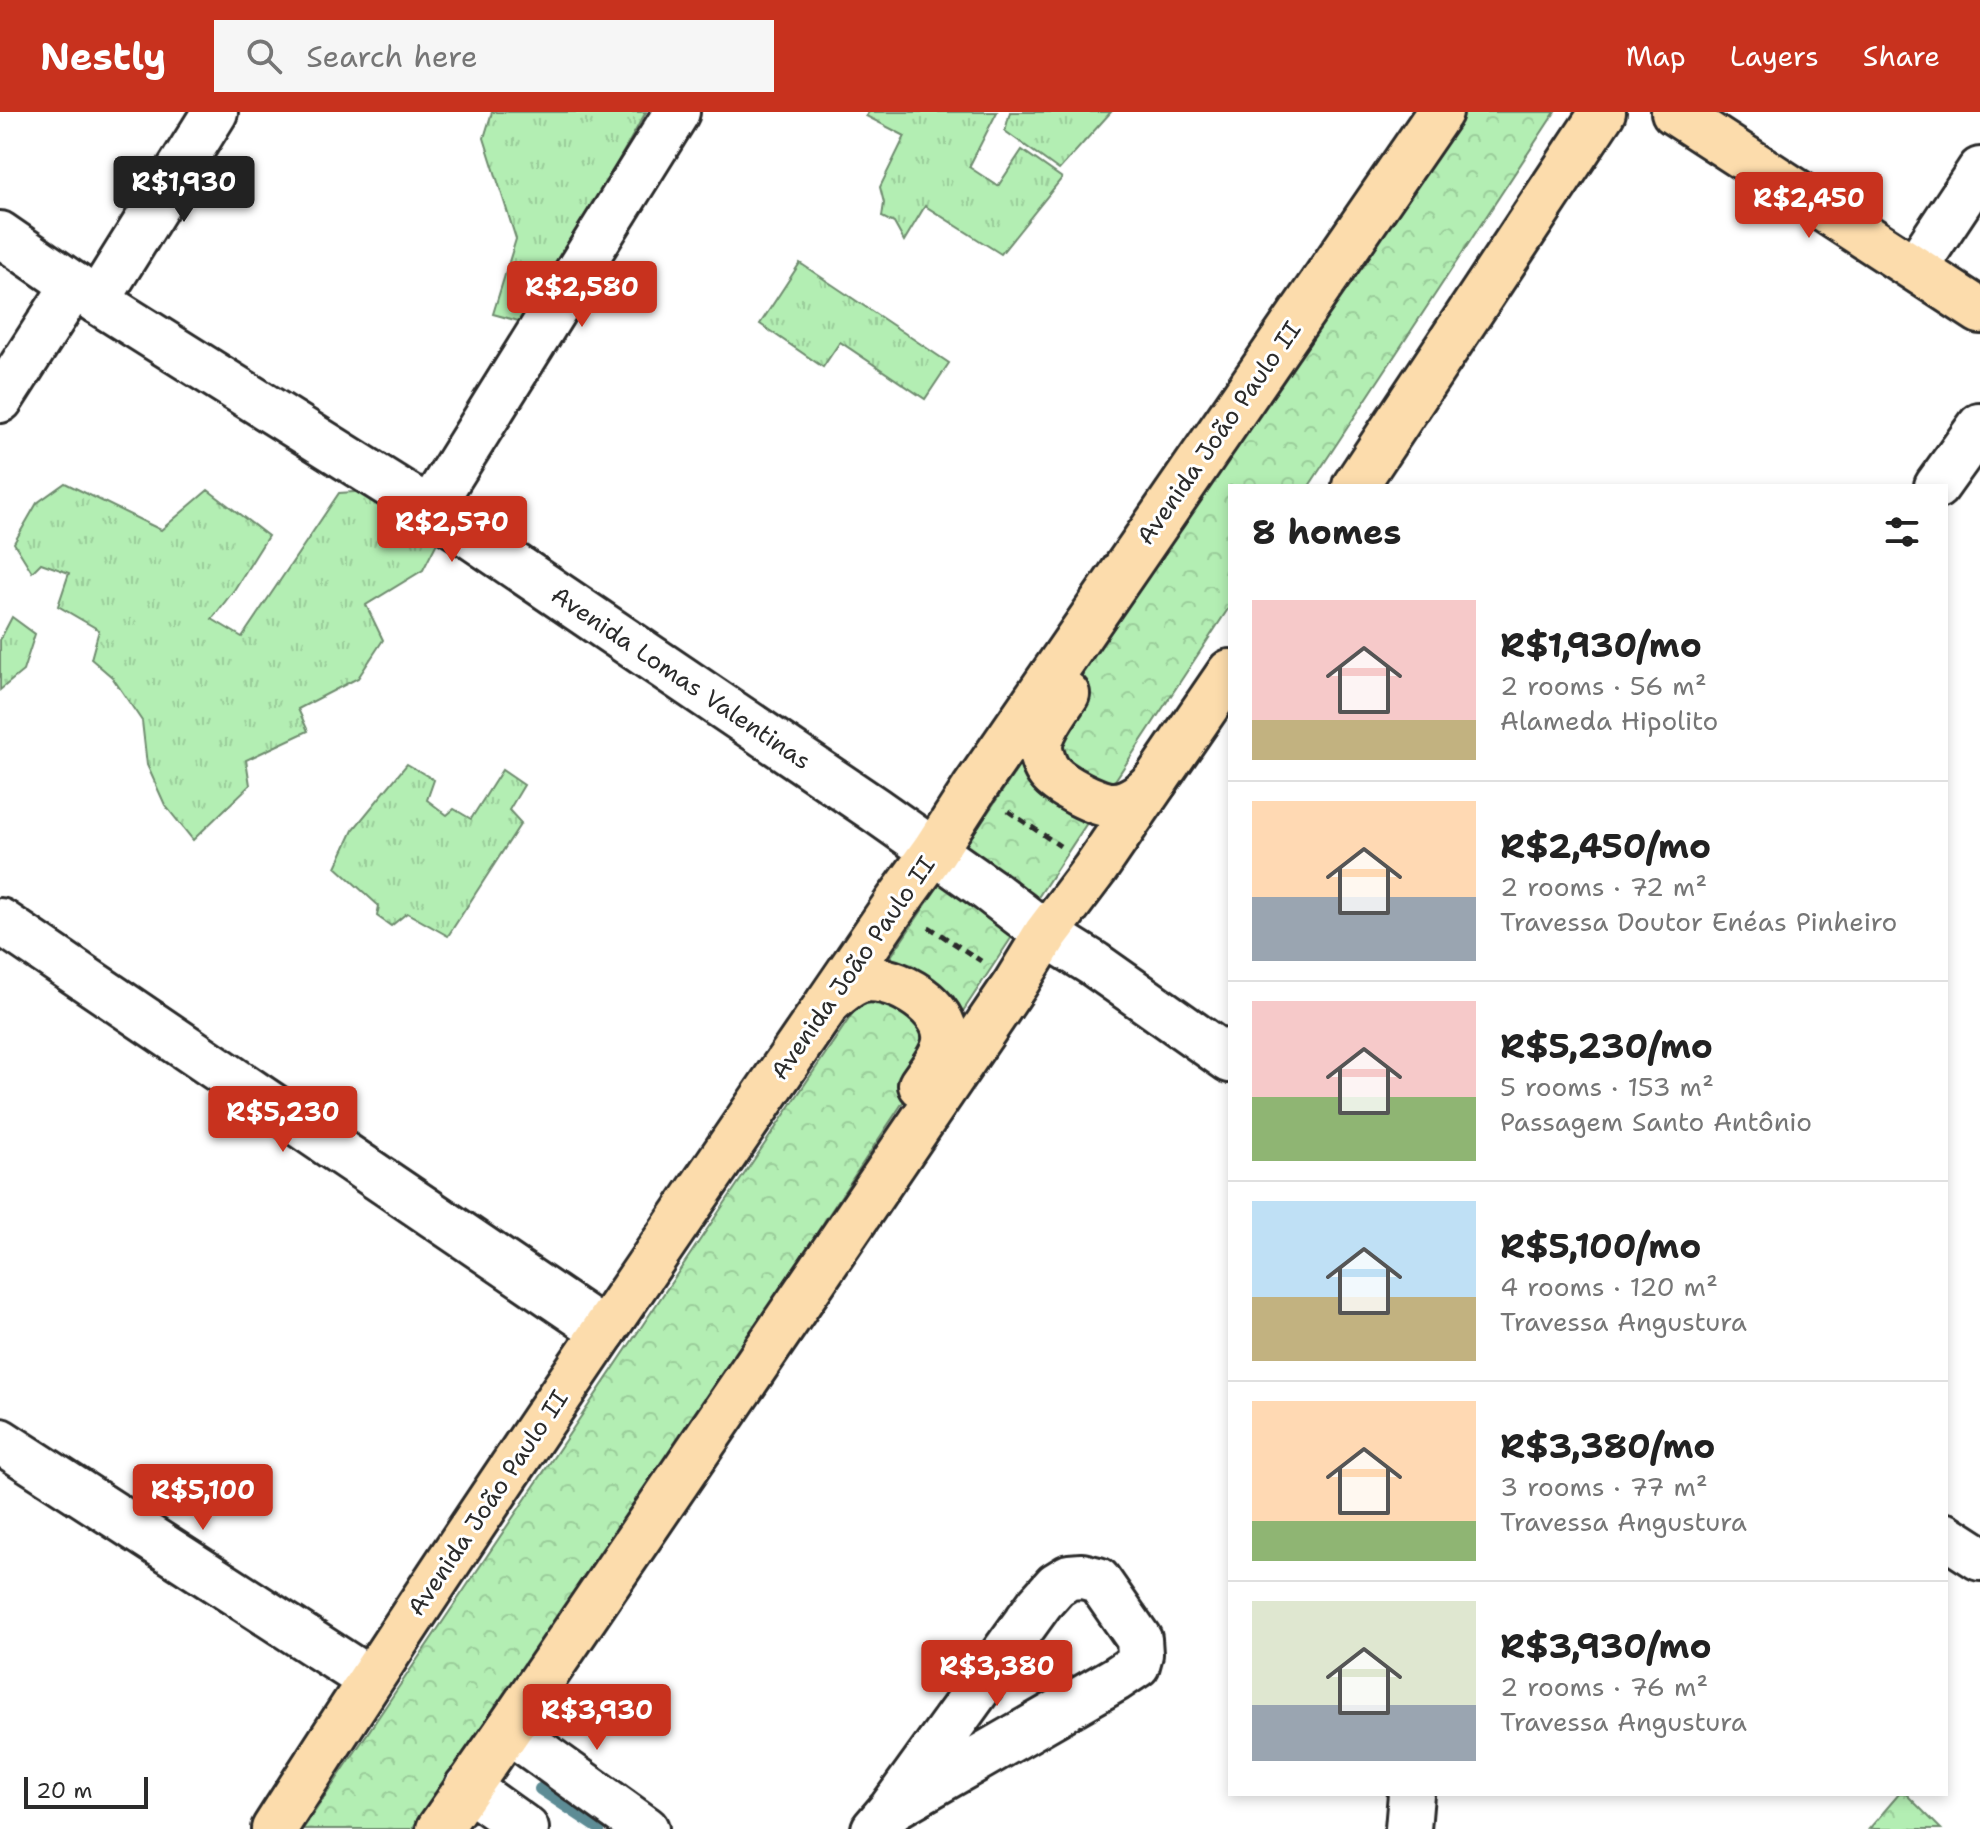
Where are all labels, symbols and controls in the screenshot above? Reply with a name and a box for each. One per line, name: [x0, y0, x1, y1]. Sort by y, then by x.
search box: [214, 20, 774, 92]
text: Nestly: [40, 31, 166, 82]
icon: search: [242, 34, 286, 78]
text: Search here: [306, 36, 478, 77]
text: Map: [1626, 37, 1686, 75]
text: Layers: [1730, 37, 1819, 75]
text: Share: [1863, 37, 1940, 75]
pin: R$1,930: [110, 156, 258, 224]
text: R$1,930: [132, 164, 236, 199]
pin: R$2,450: [1735, 172, 1883, 240]
text: R$2,450: [1753, 180, 1865, 215]
pin: R$2,580: [508, 261, 656, 329]
text: R$2,580: [525, 269, 639, 304]
street label: Avenida João Paulo II: [1130, 315, 1308, 551]
pin: R$2,570: [378, 496, 526, 564]
text: R$2,570: [395, 504, 509, 539]
text: 8 homes: [1252, 509, 1401, 555]
icon: filters: [1880, 510, 1924, 554]
street label: Avenida Lomas Valentinas: [545, 579, 817, 777]
text: R$1,930/mo: [1500, 622, 1702, 668]
icon: home: [1316, 632, 1412, 728]
text: 2 rooms · 56 m²: [1500, 668, 1707, 703]
text: Alameda Hipolito: [1500, 703, 1718, 738]
text: R$2,450/mo: [1500, 823, 1711, 869]
icon: home: [1316, 833, 1412, 929]
street label: Avenida João Paulo II: [764, 850, 942, 1086]
text: 2 rooms · 72 m²: [1500, 869, 1707, 904]
text: Travessa Doutor Enéas Pinheiro: [1500, 904, 1897, 939]
text: R$5,230/mo: [1500, 1023, 1713, 1069]
icon: home: [1316, 1033, 1412, 1129]
text: 5 rooms · 153 m²: [1500, 1069, 1714, 1104]
pin: R$5,230: [209, 1086, 357, 1154]
text: R$5,230: [226, 1094, 340, 1129]
text: Passagem Santo Antônio: [1500, 1104, 1812, 1139]
text: R$5,100/mo: [1500, 1223, 1701, 1269]
icon: home: [1316, 1233, 1412, 1329]
text: 4 rooms · 120 m²: [1500, 1269, 1718, 1304]
text: Travessa Angustura: [1500, 1304, 1747, 1339]
street label: Avenida João Paulo II: [400, 1384, 576, 1622]
text: R$3,380/mo: [1500, 1423, 1715, 1469]
icon: home: [1316, 1433, 1412, 1529]
pin: R$5,100: [129, 1464, 277, 1532]
text: 3 rooms · 77 m²: [1500, 1469, 1708, 1504]
text: R$5,100: [151, 1472, 255, 1507]
text: Travessa Angustura: [1500, 1504, 1747, 1539]
text: R$3,930/mo: [1500, 1623, 1712, 1669]
icon: home: [1316, 1633, 1412, 1729]
pin: R$3,380: [923, 1640, 1071, 1708]
text: R$3,380: [939, 1648, 1055, 1683]
text: 2 rooms · 76 m²: [1500, 1669, 1708, 1704]
pin: R$3,930: [523, 1684, 671, 1752]
text: R$3,930: [541, 1692, 653, 1727]
text: Travessa Angustura: [1500, 1704, 1747, 1739]
scale bar: [24, 1773, 148, 1809]
text: 20 m: [36, 1776, 93, 1805]

